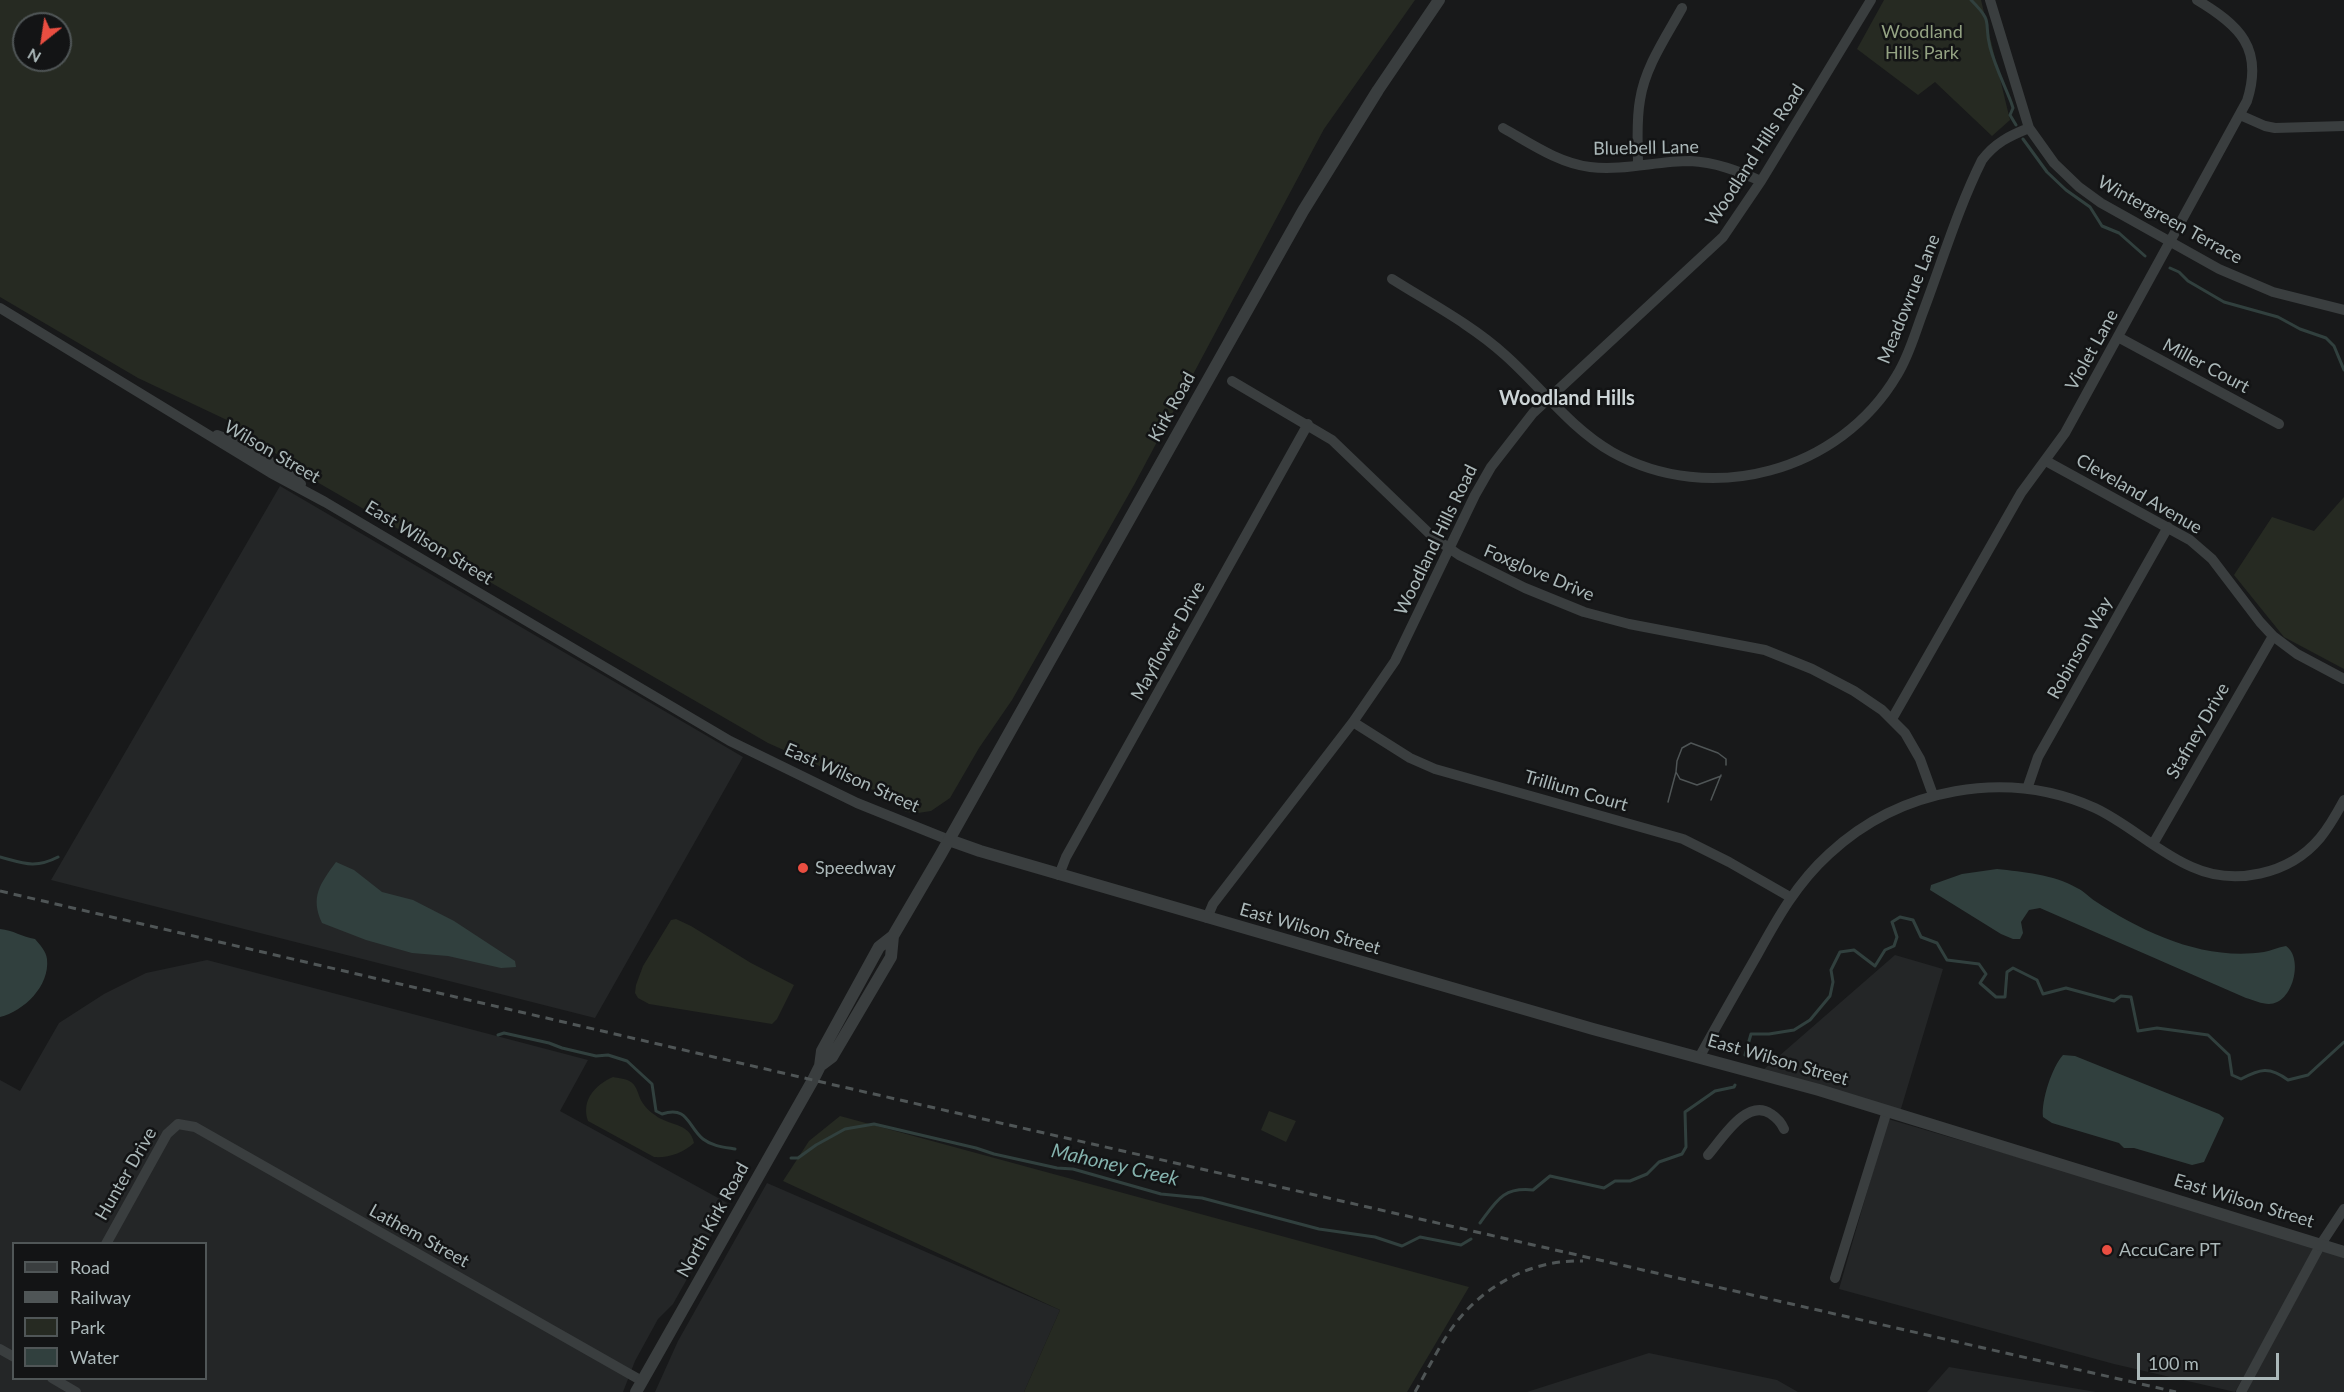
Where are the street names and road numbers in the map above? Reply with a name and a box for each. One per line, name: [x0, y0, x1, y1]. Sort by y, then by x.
street label: Woodland Hills Road: [1701, 80, 1809, 230]
street label: Bluebell Lane: [1593, 136, 1699, 160]
street label: Wintergreen Terrace: [2094, 171, 2246, 269]
street label: Meadowrue Lane: [1873, 231, 1945, 367]
street label: Violet Lane: [2061, 306, 2123, 394]
street label: Miller Court: [2159, 334, 2253, 398]
street label: Kirk Road: [1144, 368, 1200, 446]
street label: Wilson Street: [220, 416, 324, 488]
street label: Cleveland Avenue: [2072, 449, 2206, 539]
street label: Woodland Hills Road: [1390, 461, 1482, 619]
street label: East Wilson Street: [361, 496, 497, 590]
street label: Foxglove Drive: [1481, 540, 1597, 606]
street label: Mayflower Drive: [1126, 578, 1210, 704]
street label: Robinson Way: [2043, 593, 2117, 703]
street label: Stafney Drive: [2162, 679, 2234, 783]
street label: East Wilson Street: [781, 739, 923, 817]
street label: Trillium Court: [1522, 766, 1630, 816]
street label: East Wilson Street: [1237, 899, 1383, 959]
street label: East Wilson Street: [1705, 1030, 1851, 1090]
street label: Hunter Drive: [91, 1124, 161, 1224]
street label: North Kirk Road: [673, 1159, 753, 1281]
street label: East Wilson Street: [2171, 1169, 2317, 1233]
street label: Lathem Street: [365, 1200, 473, 1272]

